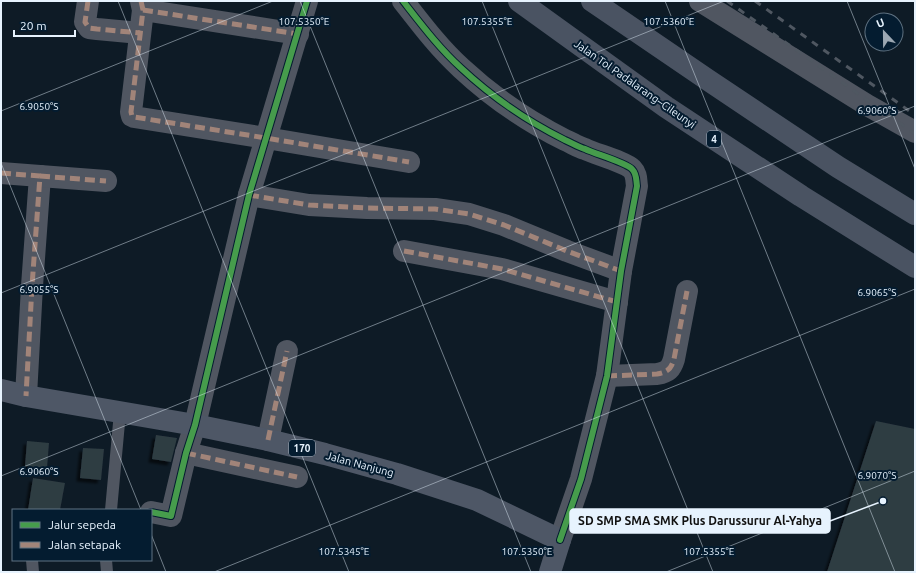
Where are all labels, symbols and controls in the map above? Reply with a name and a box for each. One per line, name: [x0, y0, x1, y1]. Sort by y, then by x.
scale bar: [14, 12, 75, 38]
north arrow: [864, 12, 904, 52]
text: 107.5350°E: [279, 16, 330, 27]
text: 107.5355°E: [462, 16, 513, 27]
text: 107.5360°E: [644, 16, 695, 27]
text: U: [874, 16, 886, 30]
text: 20 m: [20, 19, 47, 32]
street label: Jalan Tol Padalarang–Cileunyi: [572, 37, 698, 131]
text: 6.9050°S: [19, 101, 59, 112]
text: 6.9060°S: [857, 105, 897, 116]
road number: 4: [707, 131, 721, 147]
text: 6.9055°S: [19, 284, 59, 295]
text: 6.9065°S: [857, 287, 897, 298]
road number: 170: [289, 440, 315, 456]
street label: Jalan Nanjung: [325, 449, 395, 479]
text: 6.9060°S: [19, 466, 59, 477]
text: 6.9070°S: [857, 470, 897, 481]
legend: [12, 509, 152, 561]
callout: SD SMP SMA SMK Plus Darussurur Al-Yahya: [570, 509, 830, 533]
text: SD SMP SMA SMK Plus Darussurur Al-Yahya: [578, 514, 822, 527]
text: Jalur sepeda: [48, 518, 116, 531]
text: Jalan setapak: [48, 538, 121, 551]
text: 107.5345°E: [319, 546, 370, 557]
text: 107.5350°E: [502, 546, 553, 557]
text: 107.5355°E: [684, 546, 735, 557]

